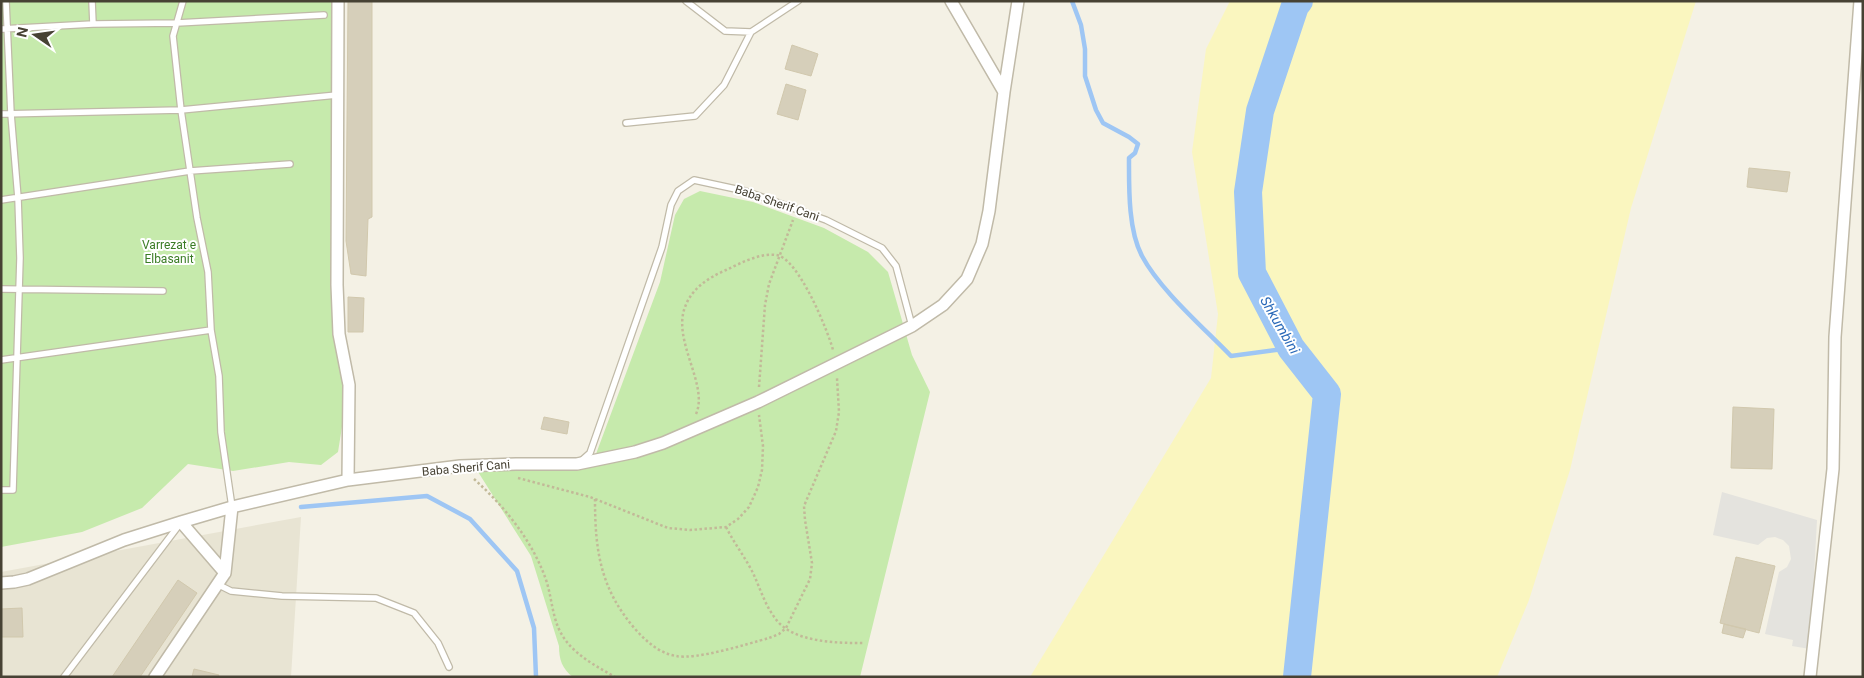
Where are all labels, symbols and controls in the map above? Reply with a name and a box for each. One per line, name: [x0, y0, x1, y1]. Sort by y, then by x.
north arrow: [10, 10, 60, 60]
text: N: [13, 25, 31, 39]
street label: Baba Sherif Cani: [733, 182, 821, 224]
park label: Varrezat e Elbasanit: [142, 238, 196, 266]
water label: Shkumbini: [1257, 293, 1303, 357]
street label: Baba Sherif Cani: [421, 457, 511, 479]

